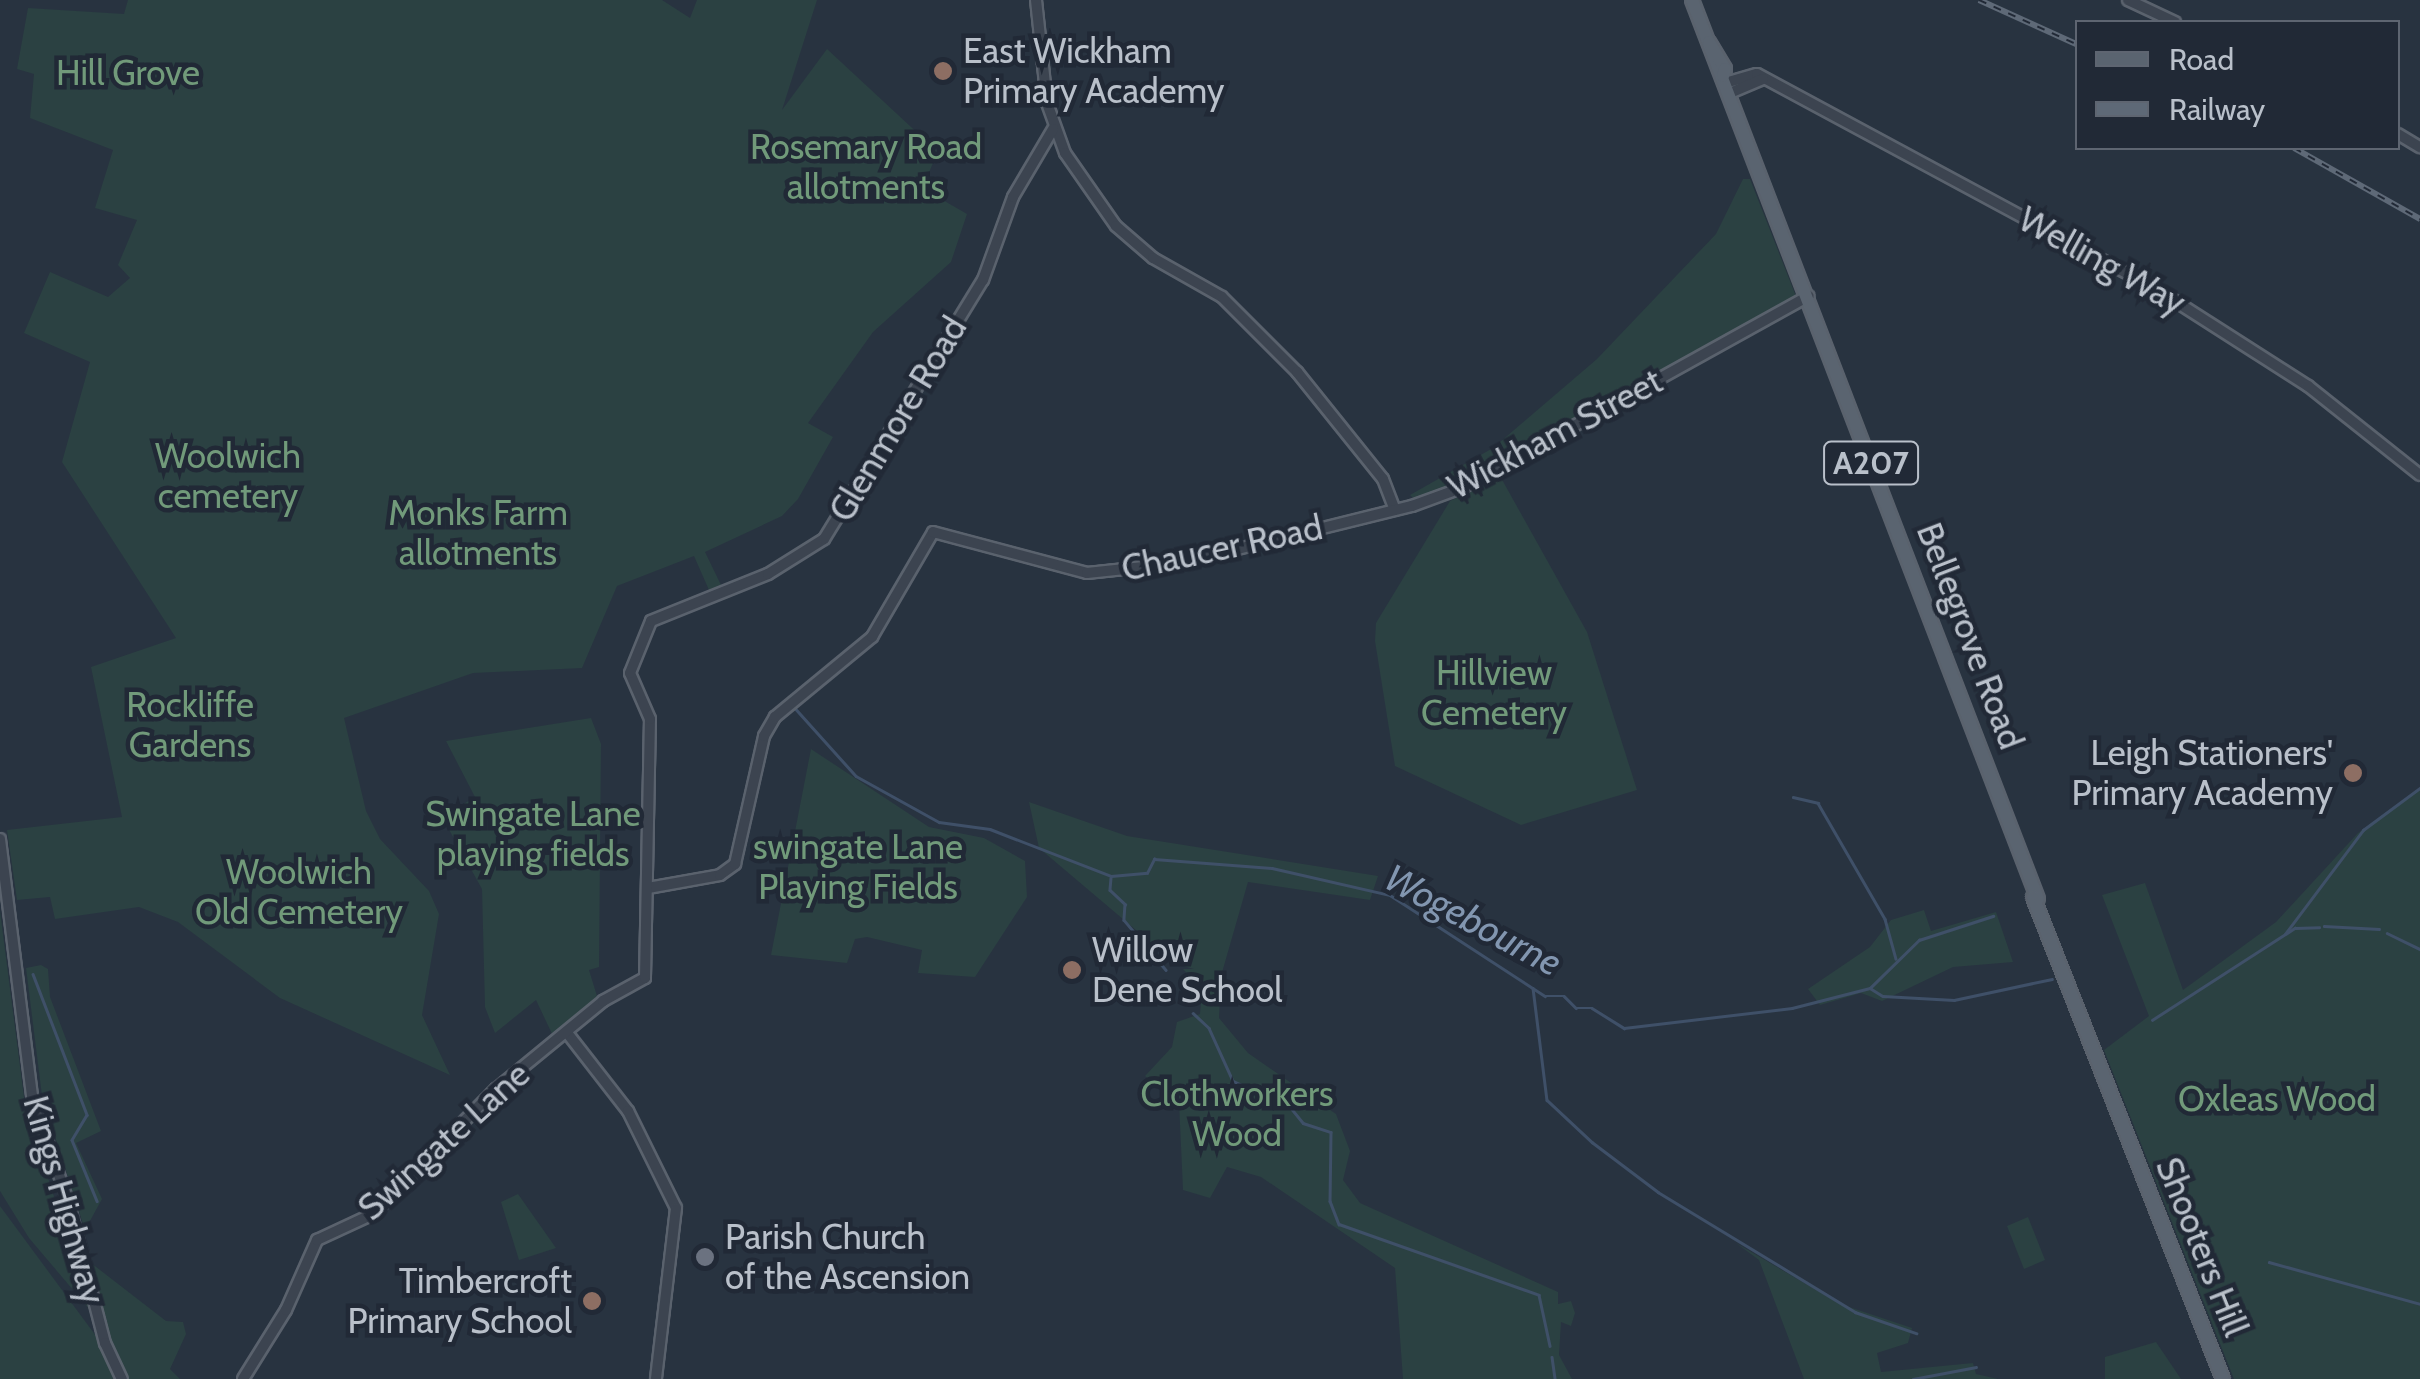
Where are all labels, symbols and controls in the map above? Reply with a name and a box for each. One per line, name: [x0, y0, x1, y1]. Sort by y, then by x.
legend: [2075, 20, 2400, 150]
place label: East Wickham Primary Academy: [963, 30, 1224, 112]
text: Road: [2169, 41, 2234, 78]
park label: Hill Grove: [56, 52, 200, 94]
marker: East Wickham Primary Academy: [932, 60, 954, 82]
text: Railway: [2169, 91, 2265, 128]
park label: Rosemary Road allotments: [750, 126, 982, 208]
street label: Welling Way: [2011, 198, 2193, 324]
street label: Glenmore Road: [820, 309, 976, 529]
street label: Wickham Street: [1441, 360, 1669, 508]
park label: Woolwich cemetery: [155, 435, 301, 517]
road number: A207: [1821, 436, 1921, 490]
park label: Monks Farm allotments: [388, 492, 568, 574]
street label: Chaucer Road: [1118, 506, 1326, 590]
street label: Bellegrove Road: [1908, 517, 2032, 755]
park label: Hillview Cemetery: [1421, 652, 1567, 734]
park label: Rockliffe Gardens: [126, 684, 254, 766]
place label: Leigh Stationers' Primary Academy: [2072, 732, 2333, 814]
marker: Leigh Stationers' Primary Academy: [2342, 762, 2364, 784]
park label: Swingate Lane playing fields: [425, 793, 641, 875]
park label: swingate Lane Playing Fields: [753, 826, 963, 908]
park label: Woolwich Old Cemetery: [195, 851, 403, 933]
water label: Wogebourne: [1377, 854, 1569, 986]
place label: Willow Dene School: [1092, 929, 1283, 1011]
marker: Willow Dene School: [1061, 959, 1083, 981]
street label: Swingate Lane: [350, 1053, 538, 1229]
park label: Clothworkers Wood: [1140, 1073, 1334, 1155]
park label: Oxleas Wood: [2178, 1078, 2376, 1120]
street label: Kings Highway: [14, 1091, 114, 1309]
street label: Shooters Hill: [2147, 1152, 2257, 1342]
place label: Parish Church of the Ascension: [725, 1216, 970, 1298]
marker: Parish Church of the Ascension: [694, 1246, 716, 1268]
place label: Timbercroft Primary School: [348, 1260, 572, 1342]
marker: Timbercroft Primary School: [581, 1290, 603, 1312]

